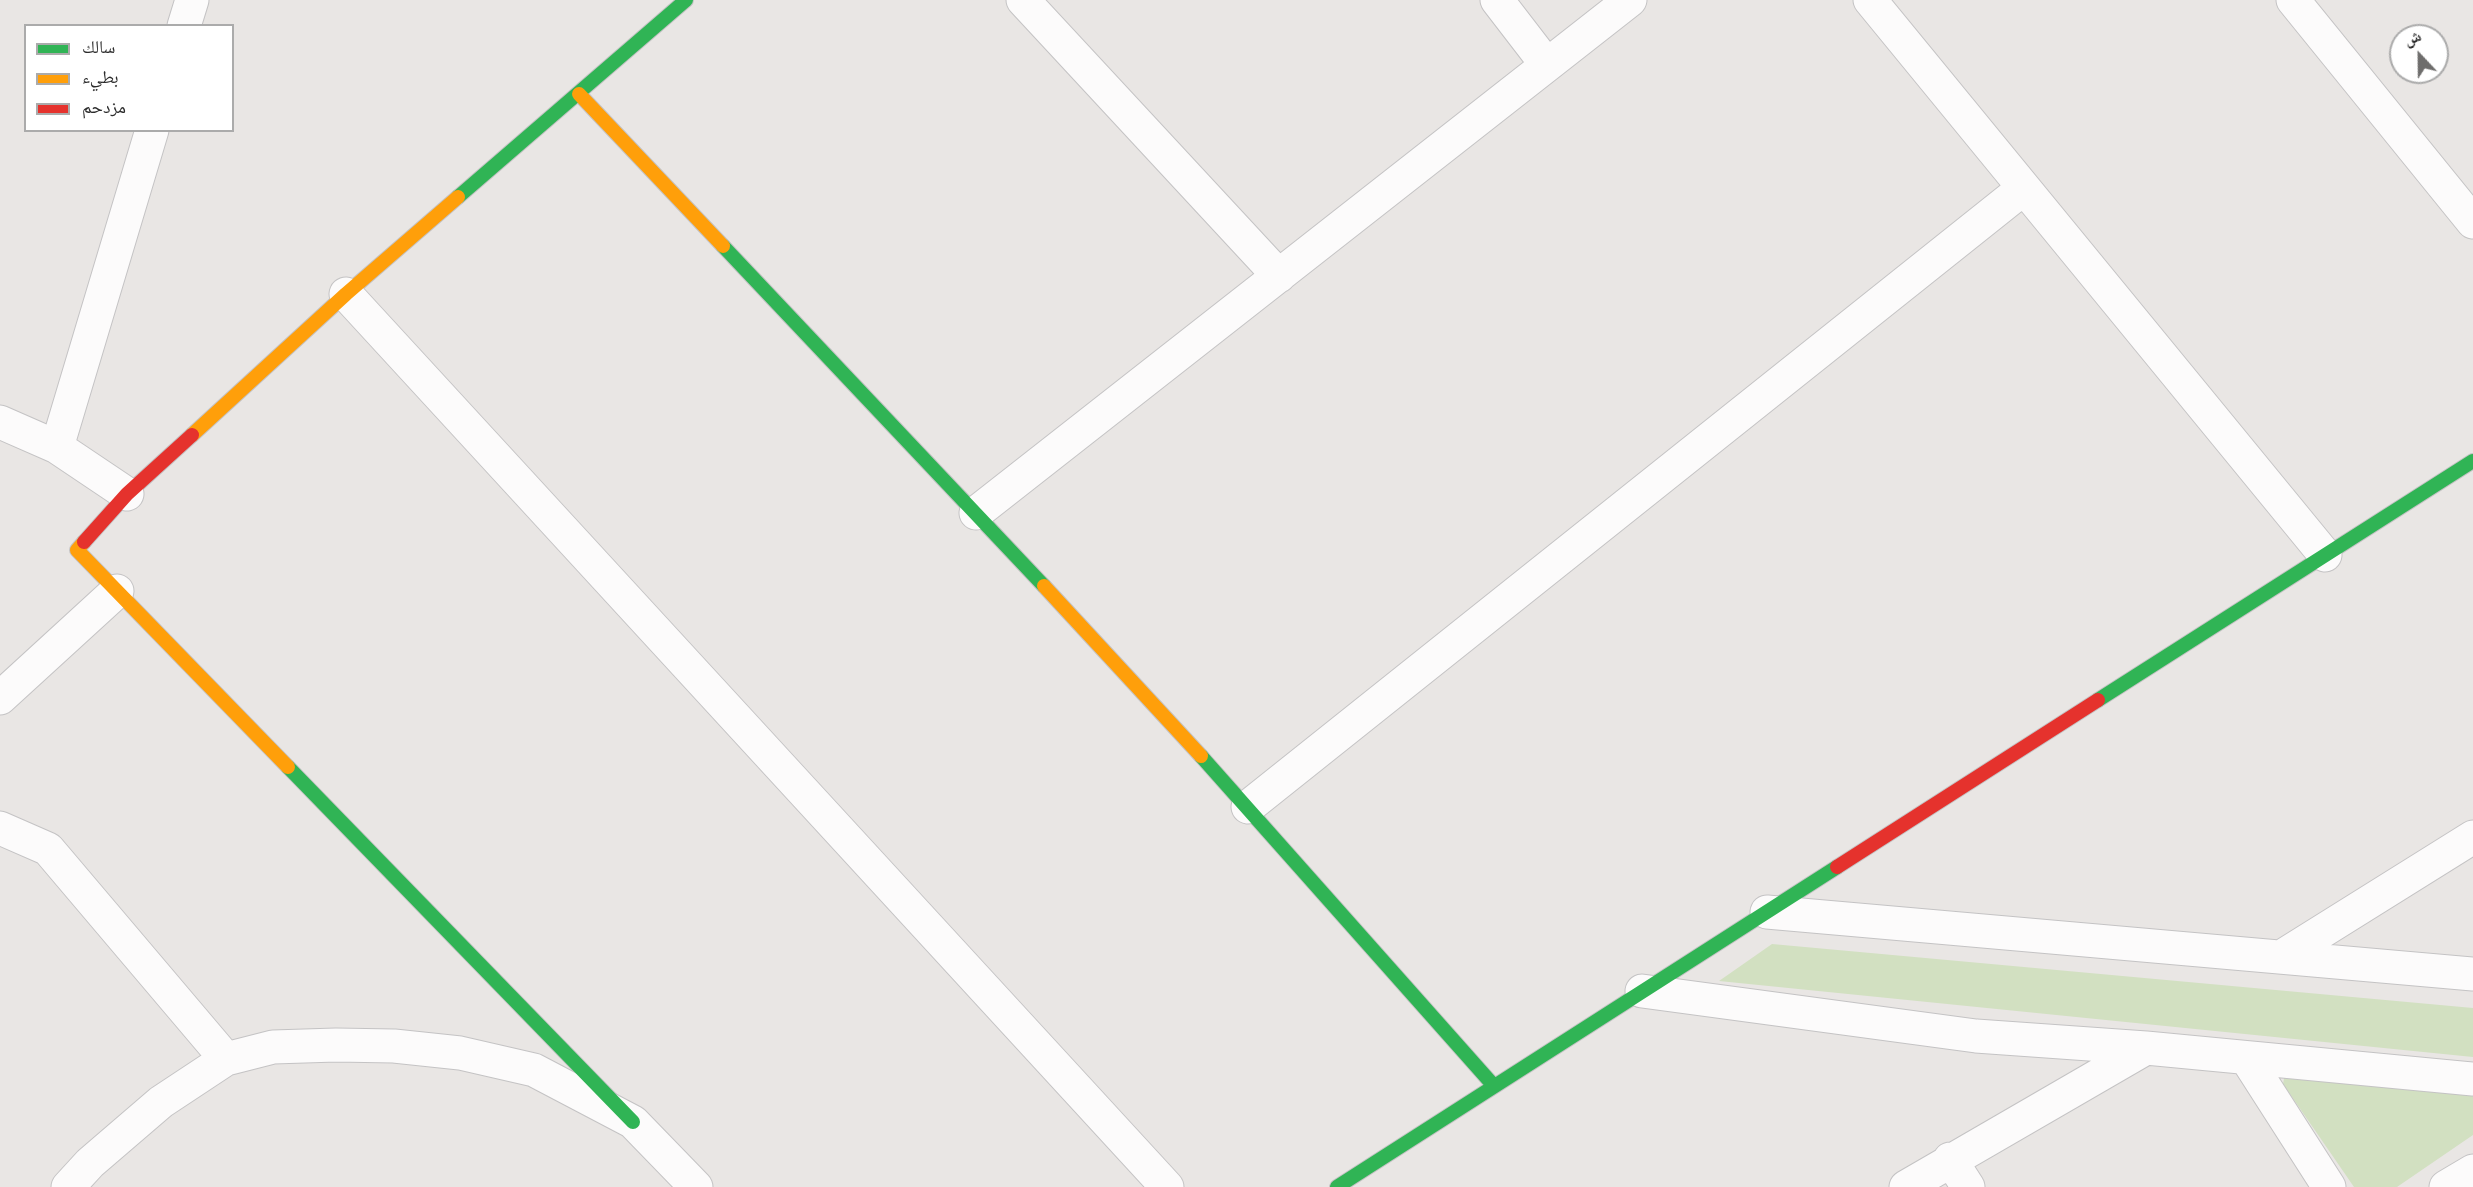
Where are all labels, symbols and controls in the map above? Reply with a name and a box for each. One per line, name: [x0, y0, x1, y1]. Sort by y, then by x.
legend: [24, 24, 234, 132]
north arrow: [2389, 24, 2449, 84]
text: ش: [2401, 27, 2424, 51]
text: سالك: [82, 37, 115, 58]
text: بطيء: [82, 67, 119, 88]
text: مزدحم: [82, 97, 126, 118]

